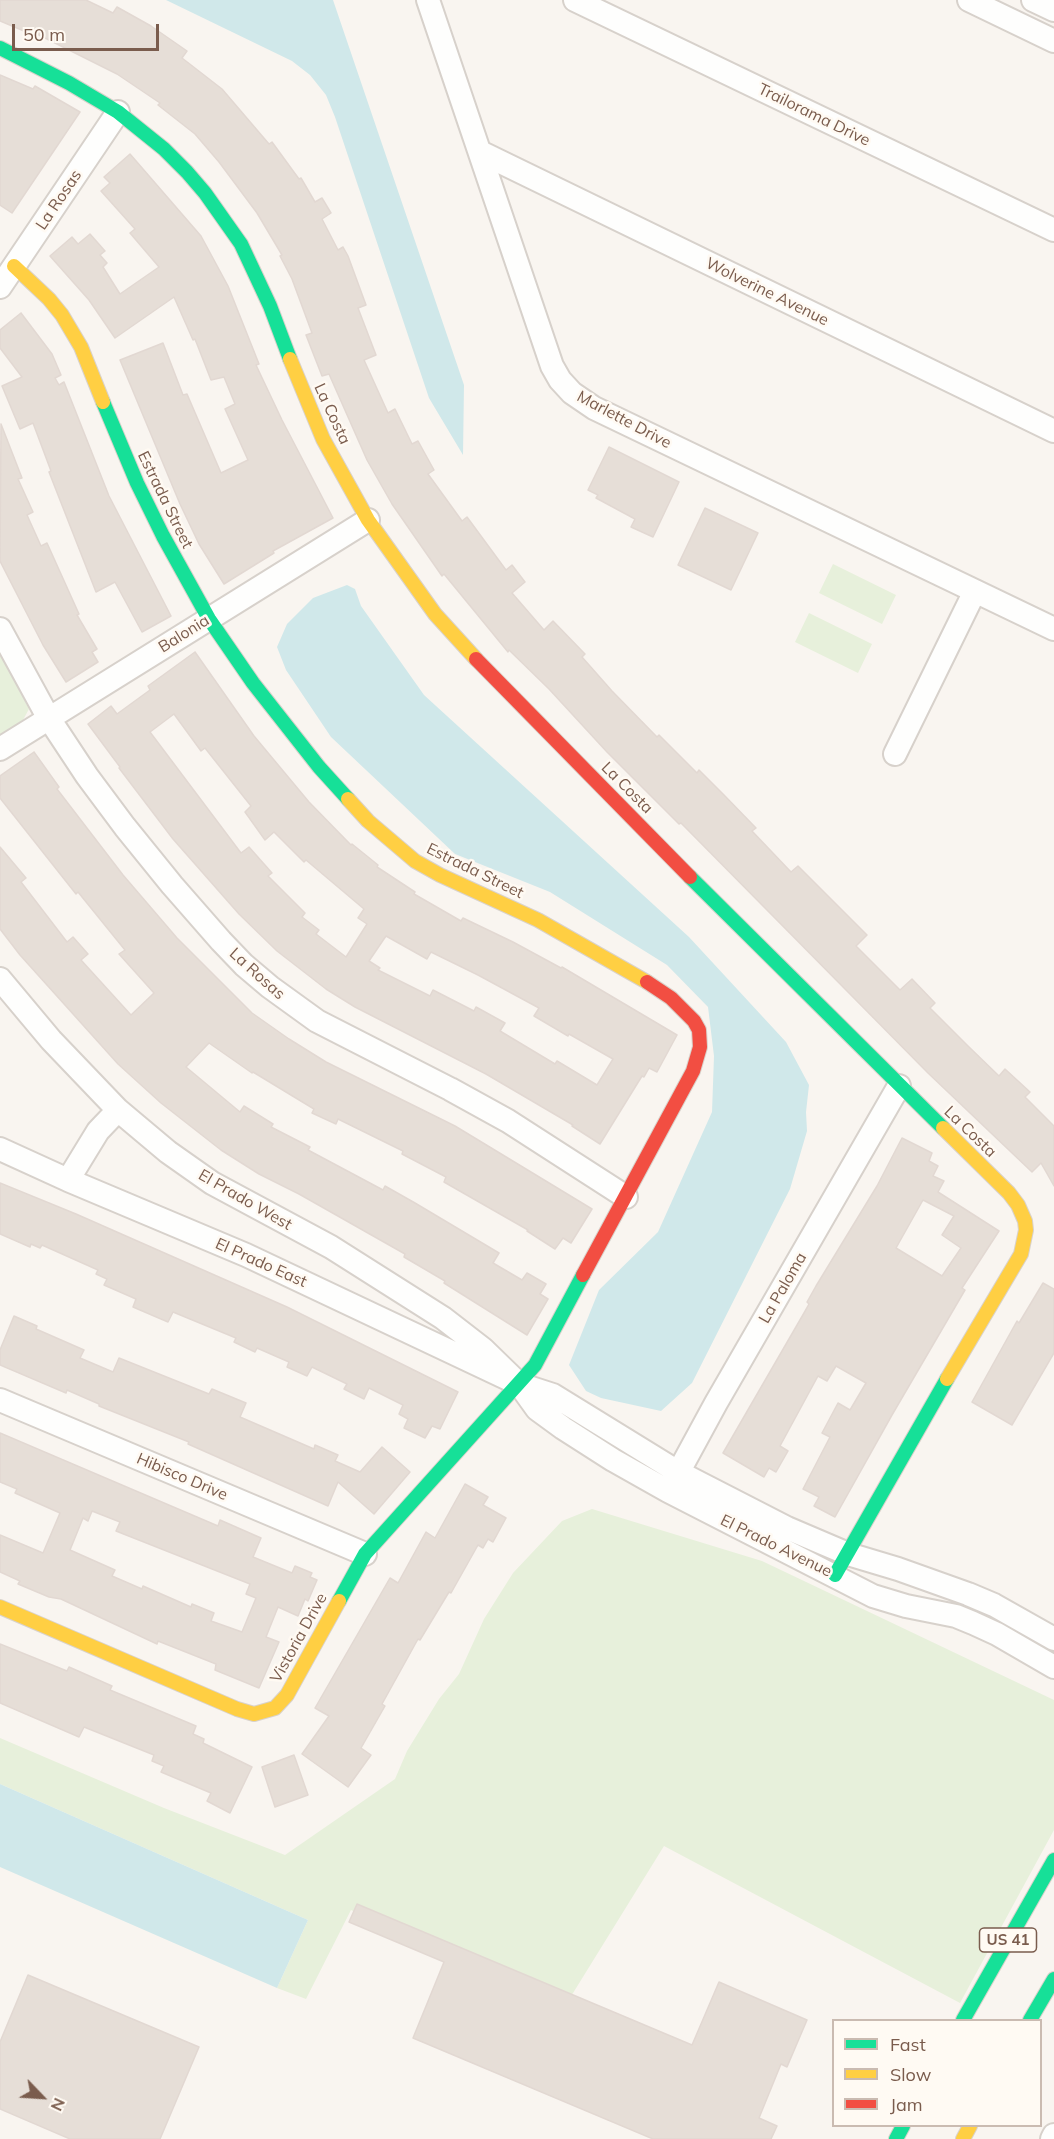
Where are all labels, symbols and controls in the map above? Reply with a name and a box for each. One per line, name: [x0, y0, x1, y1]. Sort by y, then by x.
scale bar: [15, 12, 162, 50]
text: 50 m: [23, 23, 65, 46]
street label: Trailorama Drive: [755, 80, 873, 150]
street label: La Rosas: [32, 166, 86, 234]
street label: Wolverine Avenue: [702, 254, 832, 330]
street label: La Costa: [310, 380, 354, 448]
street label: Marlette Drive: [574, 387, 674, 453]
street label: Estrada Street: [133, 448, 197, 552]
street label: Balonia: [155, 611, 213, 657]
street label: La Costa: [597, 758, 657, 818]
street label: Estrada Street: [423, 839, 527, 903]
street label: La Rosas: [225, 944, 289, 1004]
street label: La Costa: [940, 1102, 1000, 1162]
street label: El Prado West: [195, 1165, 295, 1235]
street label: El Prado East: [212, 1234, 310, 1292]
street label: La Paloma: [755, 1249, 811, 1327]
street label: Hibisco Drive: [134, 1449, 230, 1505]
street label: El Prado Avenue: [717, 1511, 835, 1581]
street label: Vistoria Drive: [266, 1590, 332, 1686]
road number: US 41: [980, 1928, 1036, 1952]
legend: [832, 2019, 1042, 2127]
text: Fast: [890, 2033, 926, 2056]
text: Slow: [890, 2063, 931, 2086]
north arrow: [12, 2067, 72, 2127]
text: Jam: [890, 2093, 923, 2116]
text: N: [47, 2095, 70, 2114]

